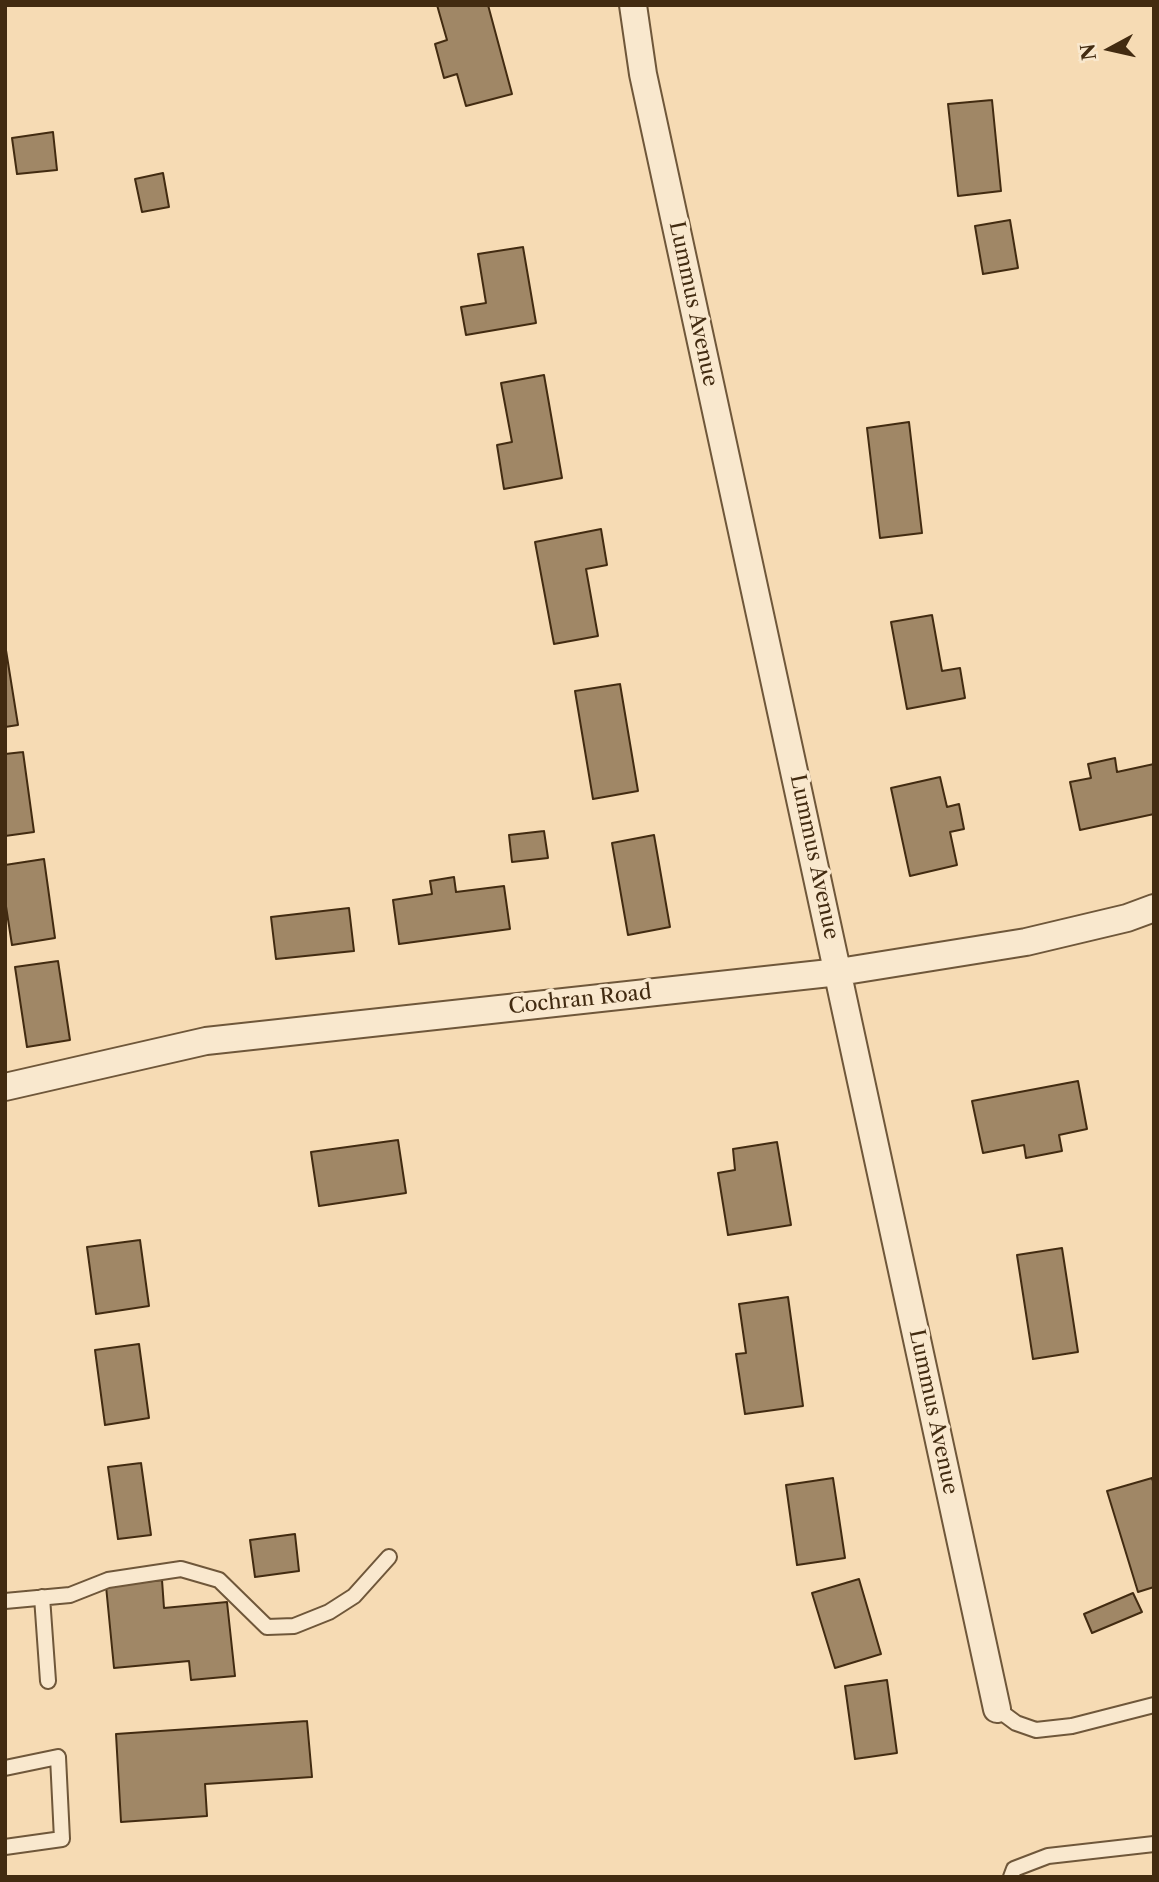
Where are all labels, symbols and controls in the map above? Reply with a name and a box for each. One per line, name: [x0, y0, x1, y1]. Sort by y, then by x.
north arrow: [1075, 14, 1145, 84]
text: N: [1076, 42, 1101, 62]
street label: Lummus Avenue: [663, 219, 723, 389]
street label: Lummus Avenue: [784, 772, 844, 942]
street label: Cochran Road: [507, 980, 653, 1020]
street label: Lummus Avenue: [903, 1327, 963, 1497]

